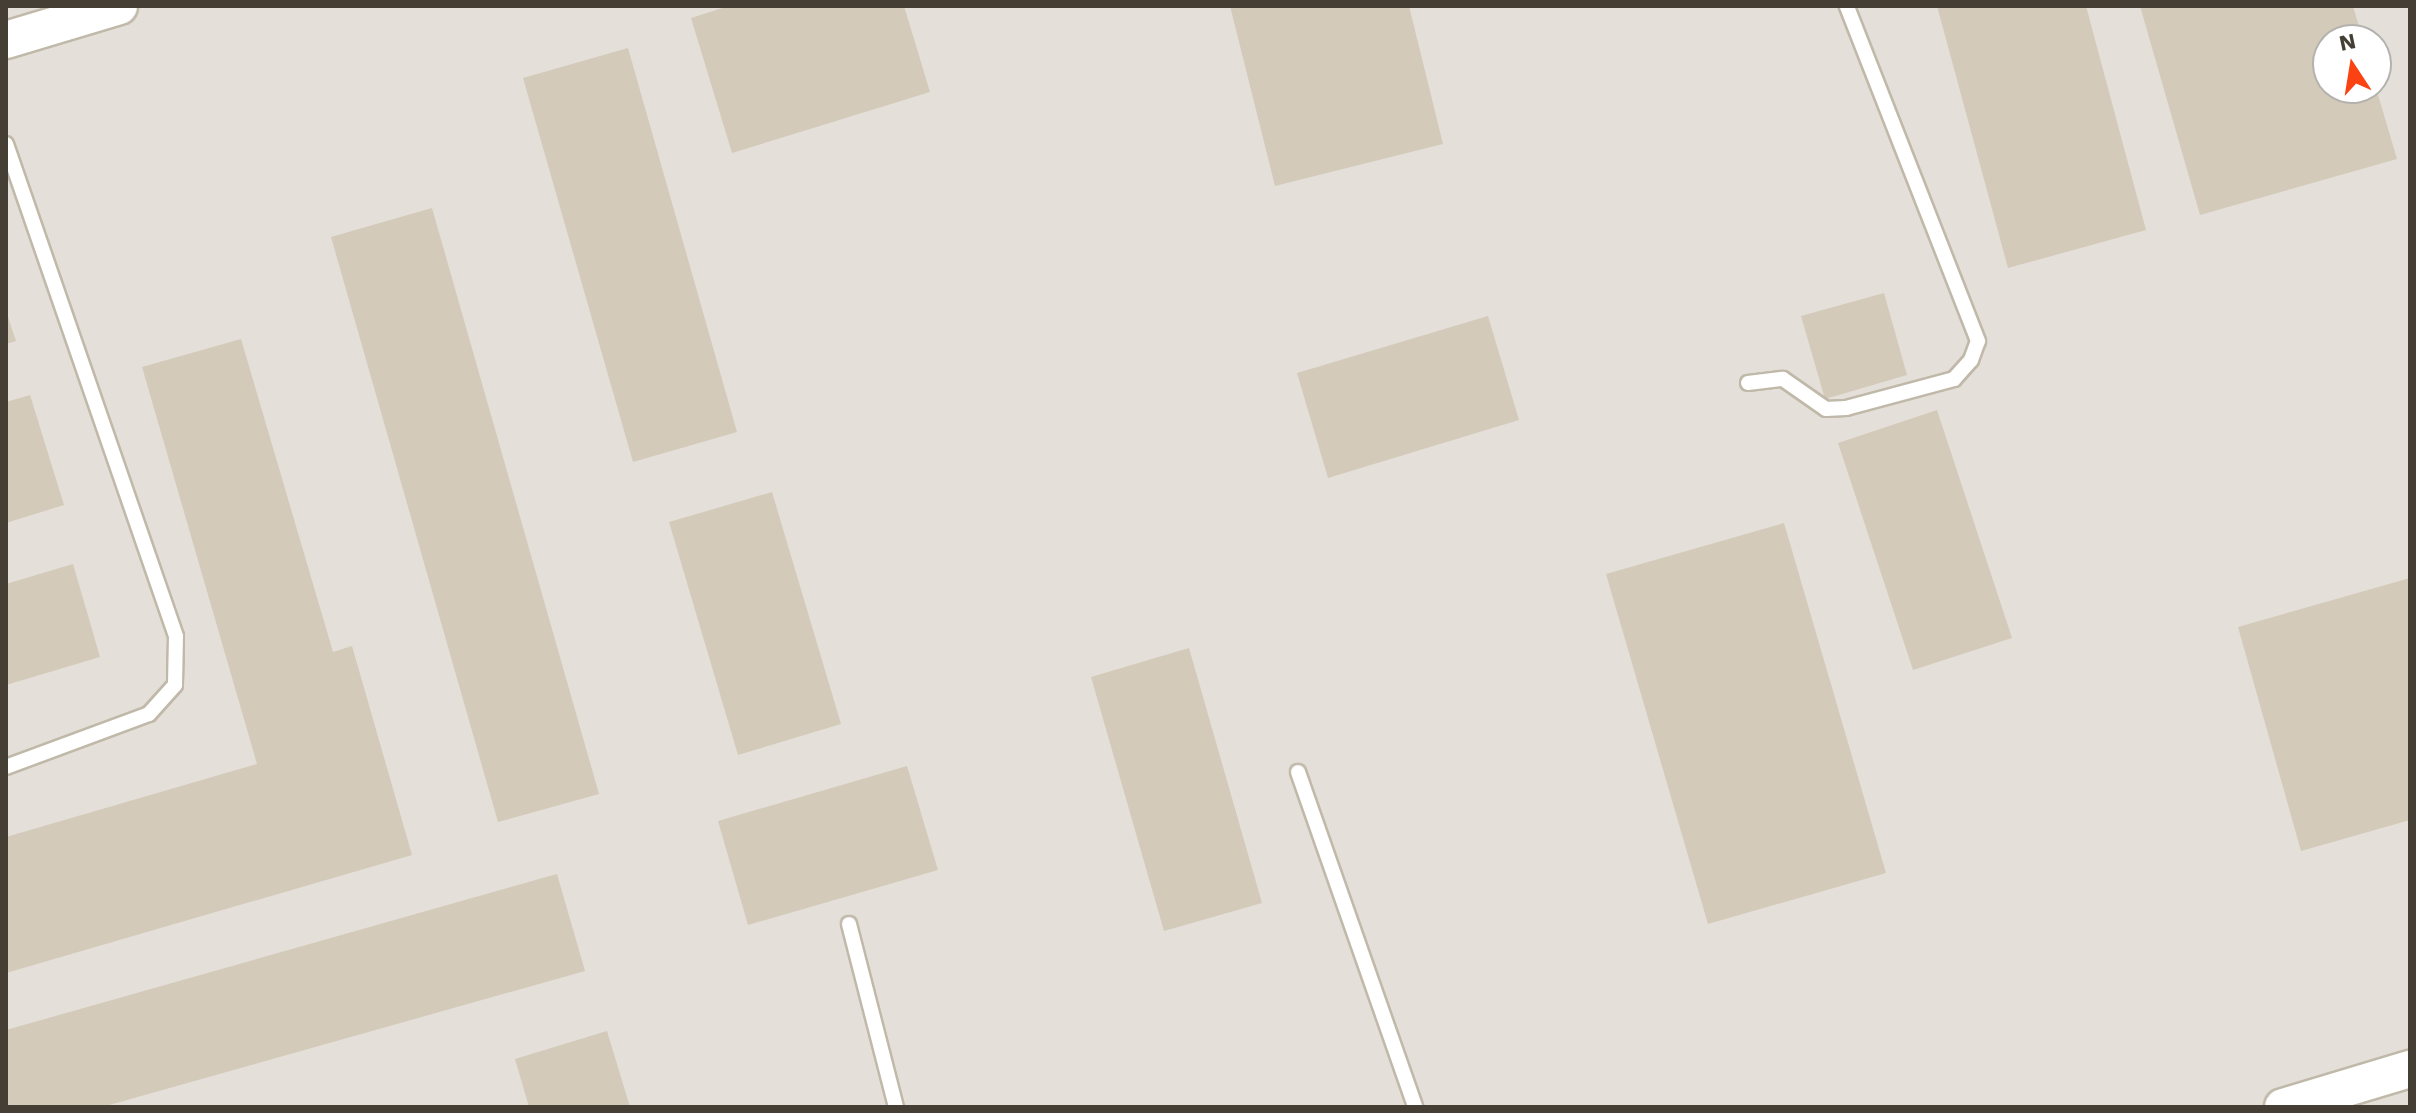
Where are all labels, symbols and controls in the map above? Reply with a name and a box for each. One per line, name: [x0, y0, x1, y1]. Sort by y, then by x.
north arrow: [2312, 24, 2392, 104]
text: N: [2337, 28, 2358, 56]

